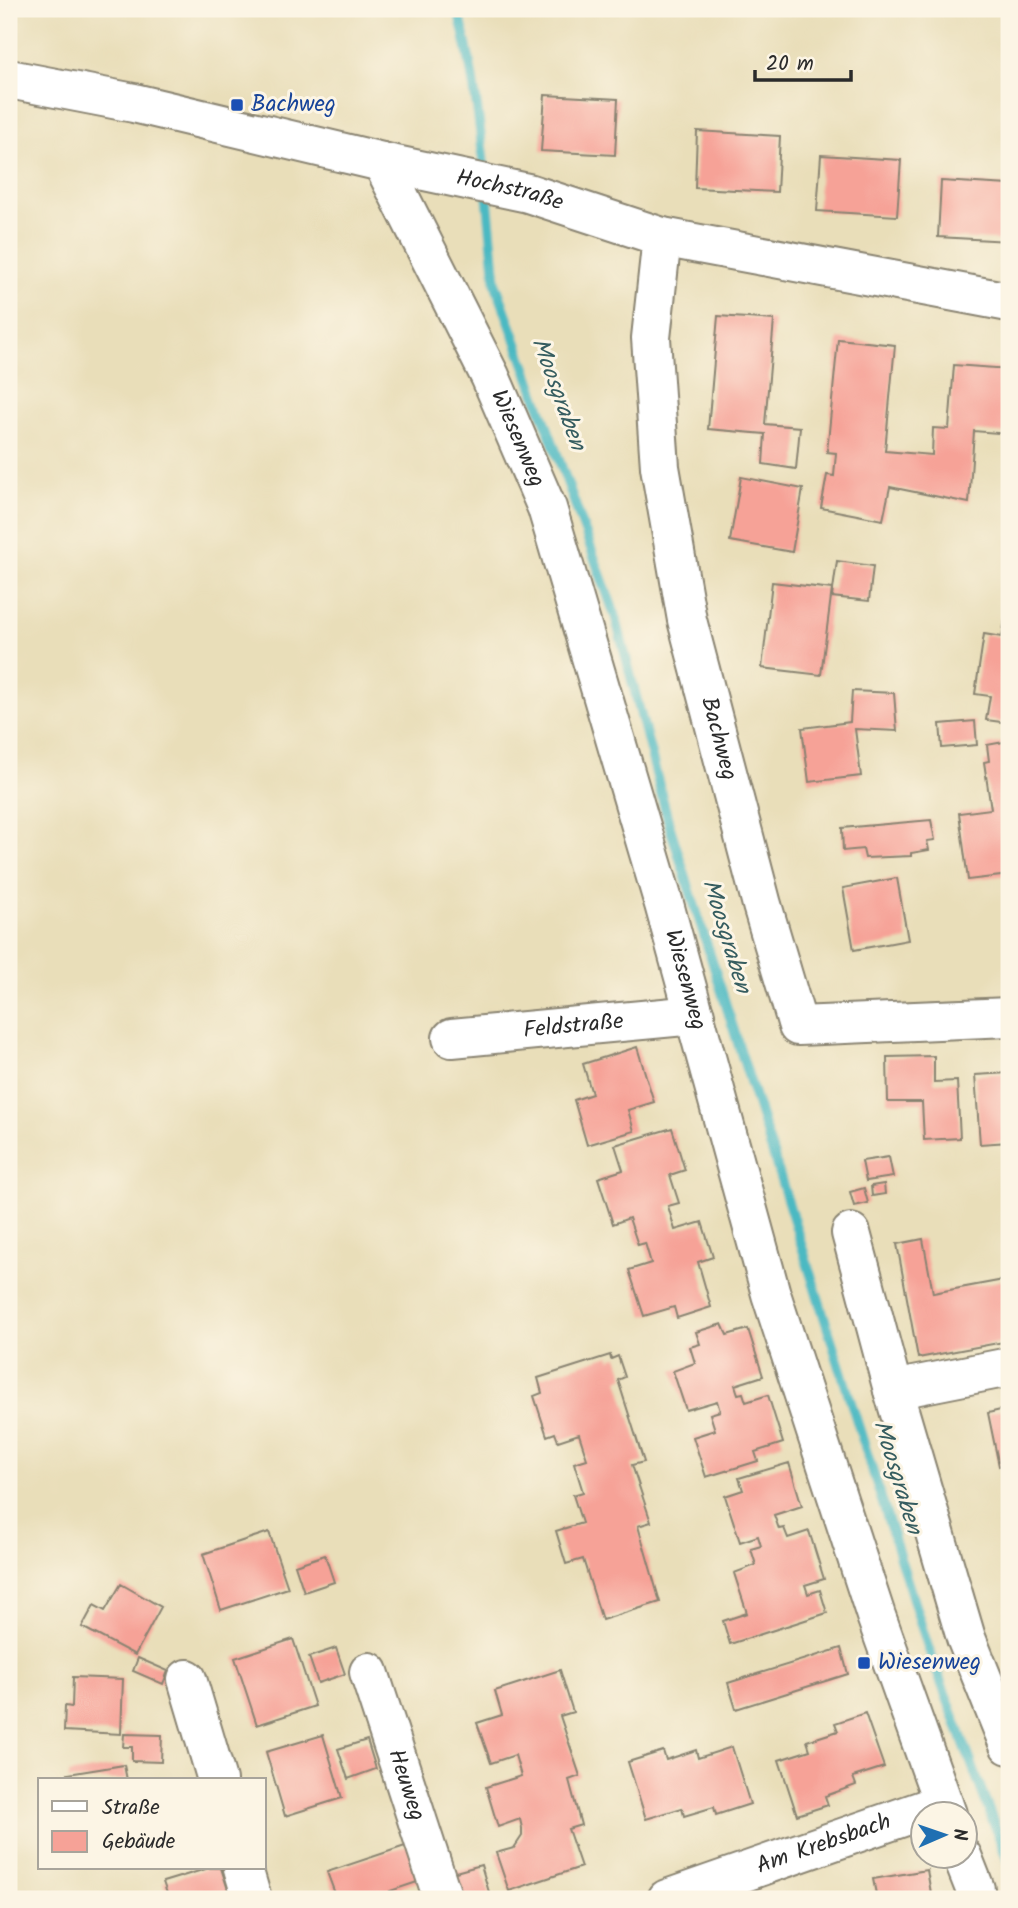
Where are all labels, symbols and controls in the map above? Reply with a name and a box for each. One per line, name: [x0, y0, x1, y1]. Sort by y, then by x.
scale bar: [755, 38, 852, 82]
text: 20 m: [766, 48, 814, 81]
place label: Bachweg: [251, 87, 336, 123]
marker: Bachweg: [229, 97, 245, 113]
street label: Hochstraße: [453, 160, 568, 221]
water label: Moosgraben: [520, 332, 597, 458]
street label: Wiesenweg: [480, 384, 554, 493]
street label: Bachweg: [690, 693, 746, 784]
water label: Moosgraben: [690, 874, 762, 1000]
street label: Wiesenweg: [654, 925, 716, 1034]
street label: Feldstraße: [522, 1004, 625, 1049]
water label: Moosgraben: [861, 1415, 933, 1541]
place label: Wiesenweg: [878, 1645, 981, 1681]
marker: Wiesenweg: [856, 1655, 872, 1671]
street label: Heuweg: [377, 1745, 434, 1826]
legend: [38, 1778, 266, 1870]
text: Straße: [102, 1792, 160, 1825]
north arrow: [909, 1800, 979, 1870]
street label: Am Krebsbach: [752, 1804, 896, 1885]
text: Gebäude: [102, 1826, 176, 1859]
text: N: [944, 1828, 974, 1841]

